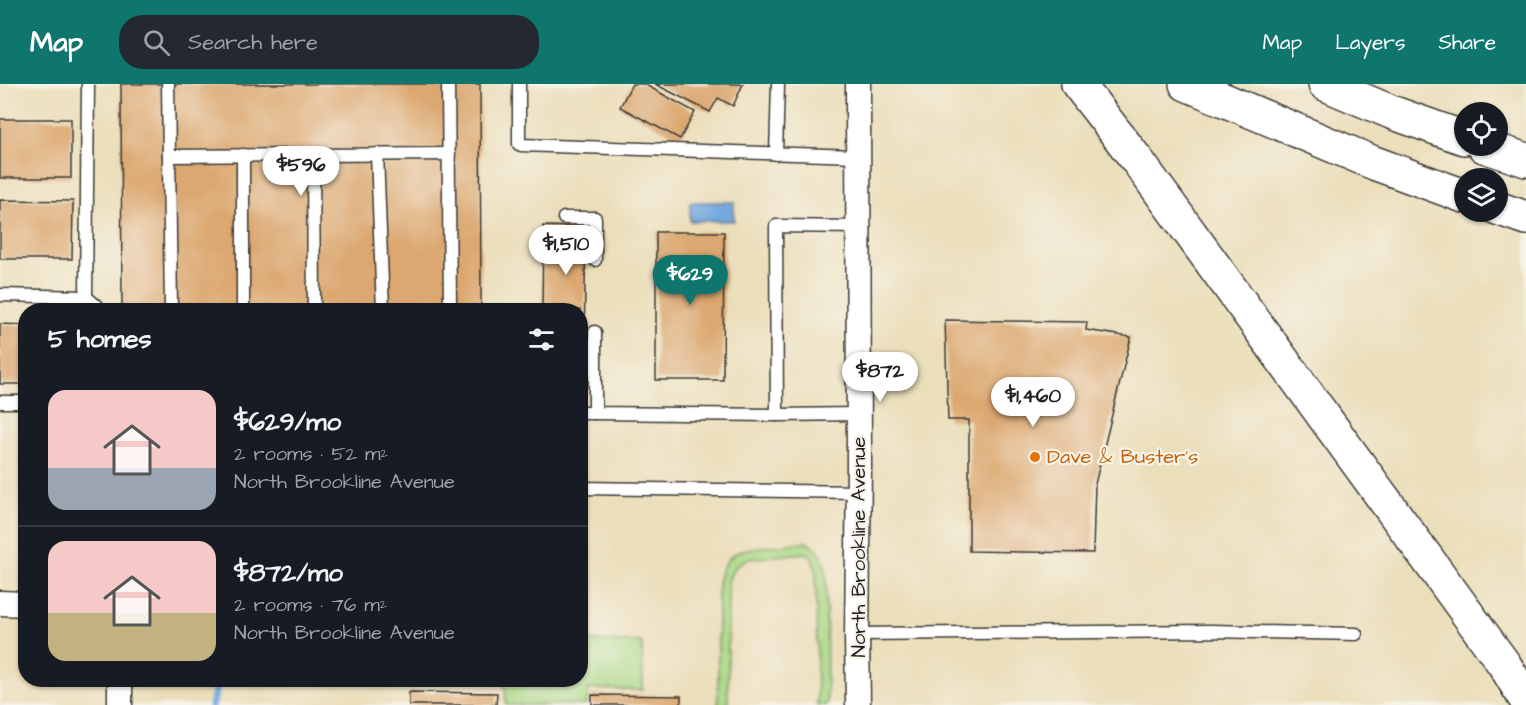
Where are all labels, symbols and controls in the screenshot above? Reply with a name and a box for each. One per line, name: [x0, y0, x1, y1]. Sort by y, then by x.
search box: [119, 15, 539, 69]
text: Map: [30, 23, 83, 62]
icon: search: [140, 26, 173, 59]
text: Search here: [188, 27, 318, 58]
text: Map: [1262, 28, 1302, 57]
text: Layers: [1335, 28, 1405, 57]
text: Share: [1438, 28, 1496, 57]
map controls: [1454, 102, 1508, 222]
button: locate: [1454, 102, 1508, 156]
pin: $596: [265, 146, 337, 197]
text: $596: [276, 151, 326, 179]
button: layers: [1454, 168, 1508, 222]
pin: $1,510: [517, 225, 615, 276]
text: $1,510: [543, 230, 589, 258]
pin: $629: [654, 255, 726, 306]
text: $629: [667, 260, 713, 288]
text: 5 homes: [48, 321, 152, 357]
icon: filters: [525, 323, 558, 356]
pin: $872: [844, 352, 916, 403]
text: $872: [856, 357, 904, 385]
pin: $1,460: [984, 377, 1082, 428]
text: $1,460: [1005, 382, 1061, 410]
text: $629/mo: [234, 404, 341, 440]
icon: home: [96, 414, 168, 486]
street label: North Brookline Avenue: [845, 436, 873, 657]
text: 2 rooms · 52 m²: [234, 440, 388, 468]
place label: Dave & Buster's: [1047, 443, 1198, 471]
marker: Dave & Buster's: [1028, 450, 1042, 464]
text: North Brookline Avenue: [234, 468, 455, 496]
text: $872/mo: [234, 555, 343, 591]
icon: home: [96, 565, 168, 637]
text: 2 rooms · 76 m²: [234, 591, 387, 619]
text: North Brookline Avenue: [234, 619, 455, 647]

